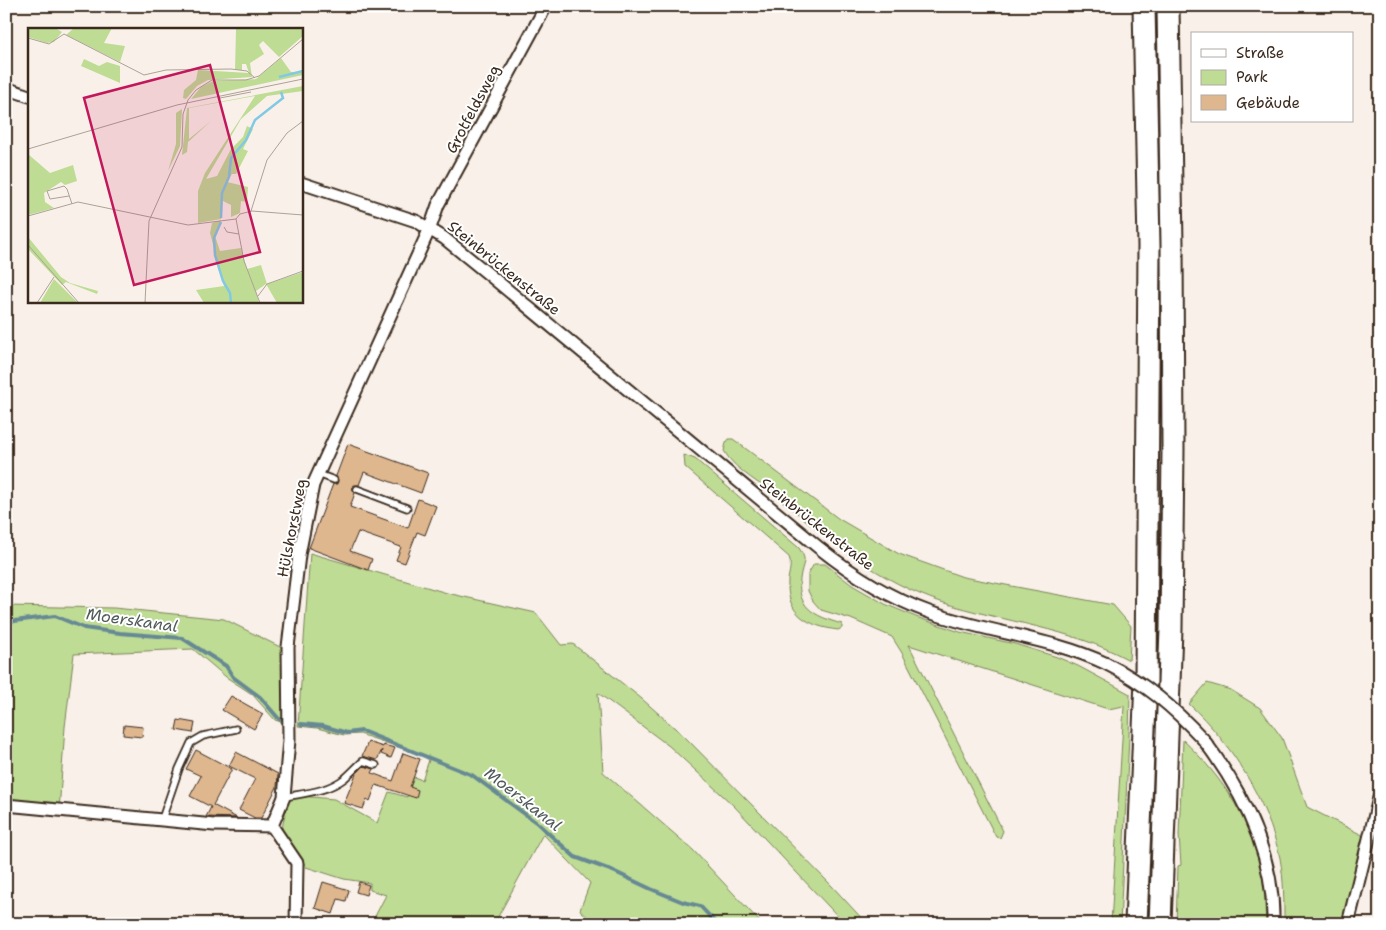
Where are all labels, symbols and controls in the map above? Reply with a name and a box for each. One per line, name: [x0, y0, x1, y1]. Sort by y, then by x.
inset map: [28, 28, 302, 302]
legend: [1191, 32, 1354, 122]
text: Straße: [1236, 43, 1284, 63]
street label: Grotfeldsweg: [441, 61, 505, 157]
text: Park: [1236, 67, 1268, 87]
text: Gebäude: [1236, 93, 1300, 113]
street label: Steinbrückenstraße: [443, 216, 565, 320]
street label: Steinbrückenstraße: [756, 473, 878, 575]
street label: Hülshorstweg: [273, 477, 311, 579]
water label: Moerskanal: [85, 603, 179, 637]
water label: Moerskanal: [480, 762, 566, 836]

